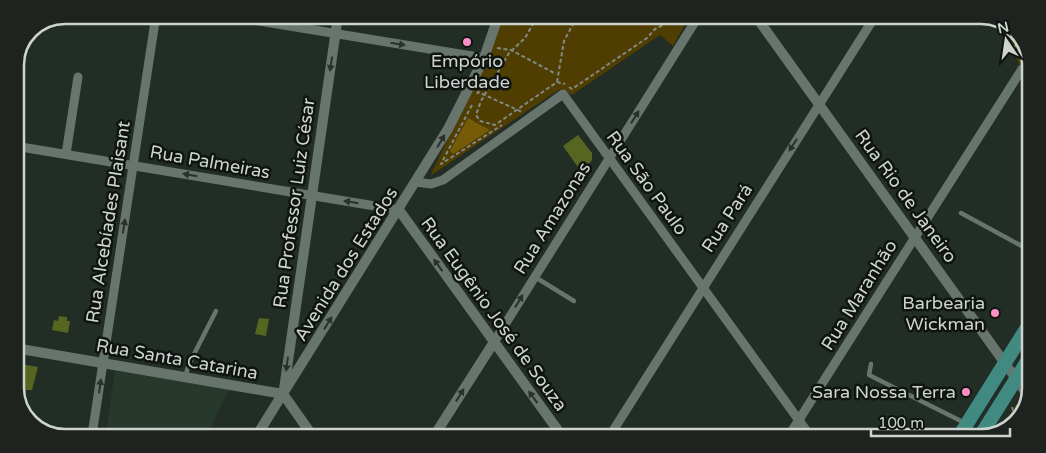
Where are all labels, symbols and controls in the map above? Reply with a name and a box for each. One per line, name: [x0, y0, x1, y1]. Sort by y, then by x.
north arrow: [981, 15, 1031, 65]
text: N: [996, 18, 1011, 37]
marker: Empório Liberdade: [461, 36, 473, 48]
one-way arrow: [390, 41, 406, 49]
place label: Empório Liberdade: [424, 50, 510, 93]
one-way arrow: [326, 57, 334, 73]
street label: Rua Professor Luiz César: [268, 96, 320, 309]
one-way arrow: [631, 110, 640, 123]
street label: Rua Alcebíades Plaisant: [81, 119, 135, 325]
street label: Rua Rio de Janeiro: [850, 125, 962, 267]
street label: Rua São Paulo: [602, 127, 692, 239]
one-way arrow: [437, 134, 446, 147]
one-way arrow: [788, 139, 798, 152]
street label: Rua Palmeiras: [148, 141, 272, 183]
street label: Rua Amazonas: [509, 158, 595, 278]
one-way arrow: [182, 171, 198, 179]
street label: Rua Pará: [697, 180, 757, 256]
street label: Avenida dos Estados: [290, 183, 402, 345]
one-way arrow: [342, 198, 358, 206]
street label: Rua Eugênio José de Souza: [416, 213, 572, 415]
one-way arrow: [120, 217, 128, 233]
street label: Rua Maranhão: [816, 236, 902, 354]
one-way arrow: [433, 258, 443, 272]
place label: Barbearia Wickman: [902, 292, 985, 335]
one-way arrow: [514, 294, 524, 307]
marker: Barbearia Wickman: [989, 307, 1001, 319]
one-way arrow: [323, 316, 332, 330]
street label: Rua Santa Catarina: [94, 334, 260, 384]
one-way arrow: [283, 356, 291, 372]
one-way arrow: [96, 378, 104, 394]
place label: Sara Nossa Terra: [812, 381, 956, 403]
marker: Sara Nossa Terra: [960, 386, 972, 398]
one-way arrow: [455, 388, 464, 401]
one-way arrow: [528, 391, 539, 404]
scale bar: [871, 406, 1010, 438]
text: 100 m: [878, 414, 924, 432]

